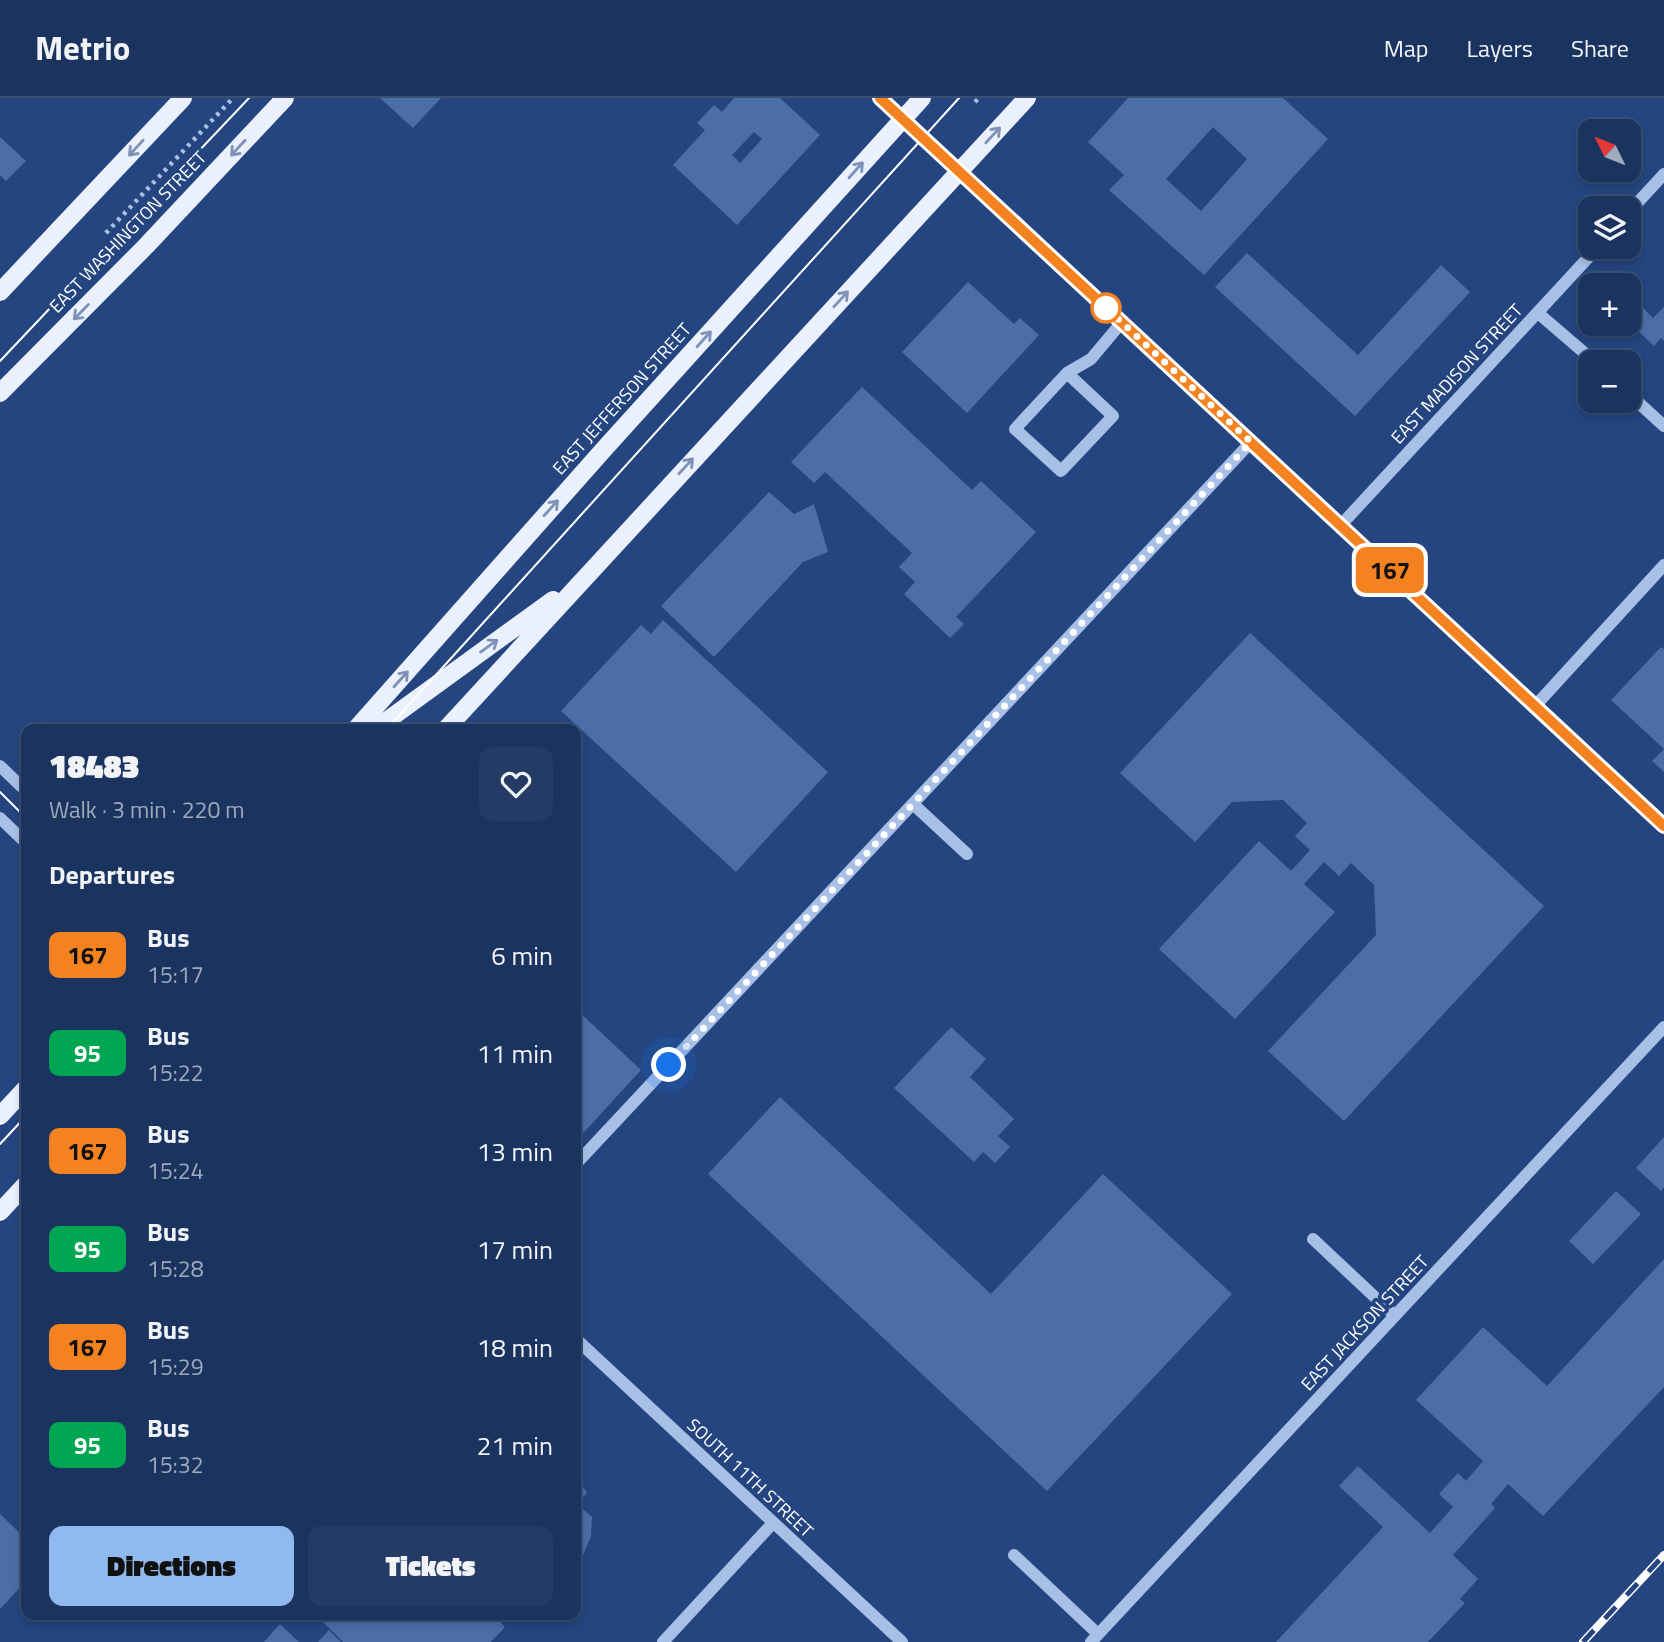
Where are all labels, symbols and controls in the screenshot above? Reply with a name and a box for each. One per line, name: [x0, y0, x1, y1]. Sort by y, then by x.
text: Metrio: [35, 23, 130, 73]
text: Map: [1384, 30, 1429, 66]
text: Layers: [1467, 30, 1533, 66]
text: Share: [1571, 30, 1629, 66]
north arrow: [1578, 119, 1642, 182]
map controls: [1578, 119, 1641, 413]
one-way arrow: [985, 127, 1002, 144]
one-way arrow: [128, 139, 144, 157]
one-way arrow: [230, 139, 247, 156]
street label: EAST WASHINGTON STREET: [43, 144, 213, 319]
one-way arrow: [848, 162, 864, 180]
button: layers: [1578, 196, 1641, 259]
button: +: [1578, 273, 1641, 336]
one-way arrow: [832, 291, 849, 308]
unlabelled marker: [1091, 293, 1121, 323]
street label: EAST MADISON STREET: [1384, 297, 1529, 450]
one-way arrow: [72, 303, 89, 320]
street label: EAST JEFFERSON STREET: [546, 316, 698, 481]
one-way arrow: [695, 331, 712, 348]
button: −: [1578, 350, 1641, 413]
one-way arrow: [677, 458, 694, 475]
one-way arrow: [543, 500, 559, 518]
line badge: 167: [1350, 547, 1430, 593]
text: 167: [1370, 552, 1410, 588]
one-way arrow: [479, 639, 498, 654]
one-way arrow: [392, 670, 408, 688]
text: 18483: [49, 741, 140, 791]
button: heart: [479, 747, 553, 821]
text: Walk · 3 min · 220 m: [49, 792, 245, 827]
text: Departures: [49, 855, 175, 894]
text: Bus: [147, 918, 189, 957]
text: 6 min: [491, 936, 553, 975]
text: 167: [67, 937, 108, 973]
text: 15:17: [147, 957, 204, 992]
text: Bus: [147, 1016, 189, 1055]
text: 11 min: [477, 1034, 553, 1073]
text: 95: [74, 1035, 101, 1071]
your location: [651, 1047, 686, 1082]
text: 15:22: [147, 1055, 204, 1090]
text: Bus: [147, 1114, 189, 1153]
text: 13 min: [477, 1132, 553, 1171]
text: 167: [67, 1133, 108, 1169]
text: 15:24: [147, 1153, 204, 1188]
text: Bus: [147, 1212, 189, 1251]
text: 17 min: [477, 1230, 553, 1269]
text: 95: [74, 1231, 101, 1267]
street label: EAST JACKSON STREET: [1294, 1248, 1435, 1397]
text: 15:28: [147, 1251, 204, 1286]
text: Bus: [147, 1310, 189, 1349]
text: 18 min: [477, 1328, 553, 1367]
text: 167: [67, 1329, 108, 1365]
text: 15:29: [147, 1349, 204, 1384]
text: Bus: [147, 1408, 189, 1447]
street label: SOUTH 11TH STREET: [681, 1412, 820, 1544]
text: 21 min: [477, 1426, 553, 1465]
text: 95: [74, 1427, 101, 1463]
text: 15:32: [147, 1447, 204, 1482]
button: Directions: [49, 1526, 294, 1606]
button: Tickets: [308, 1526, 553, 1606]

